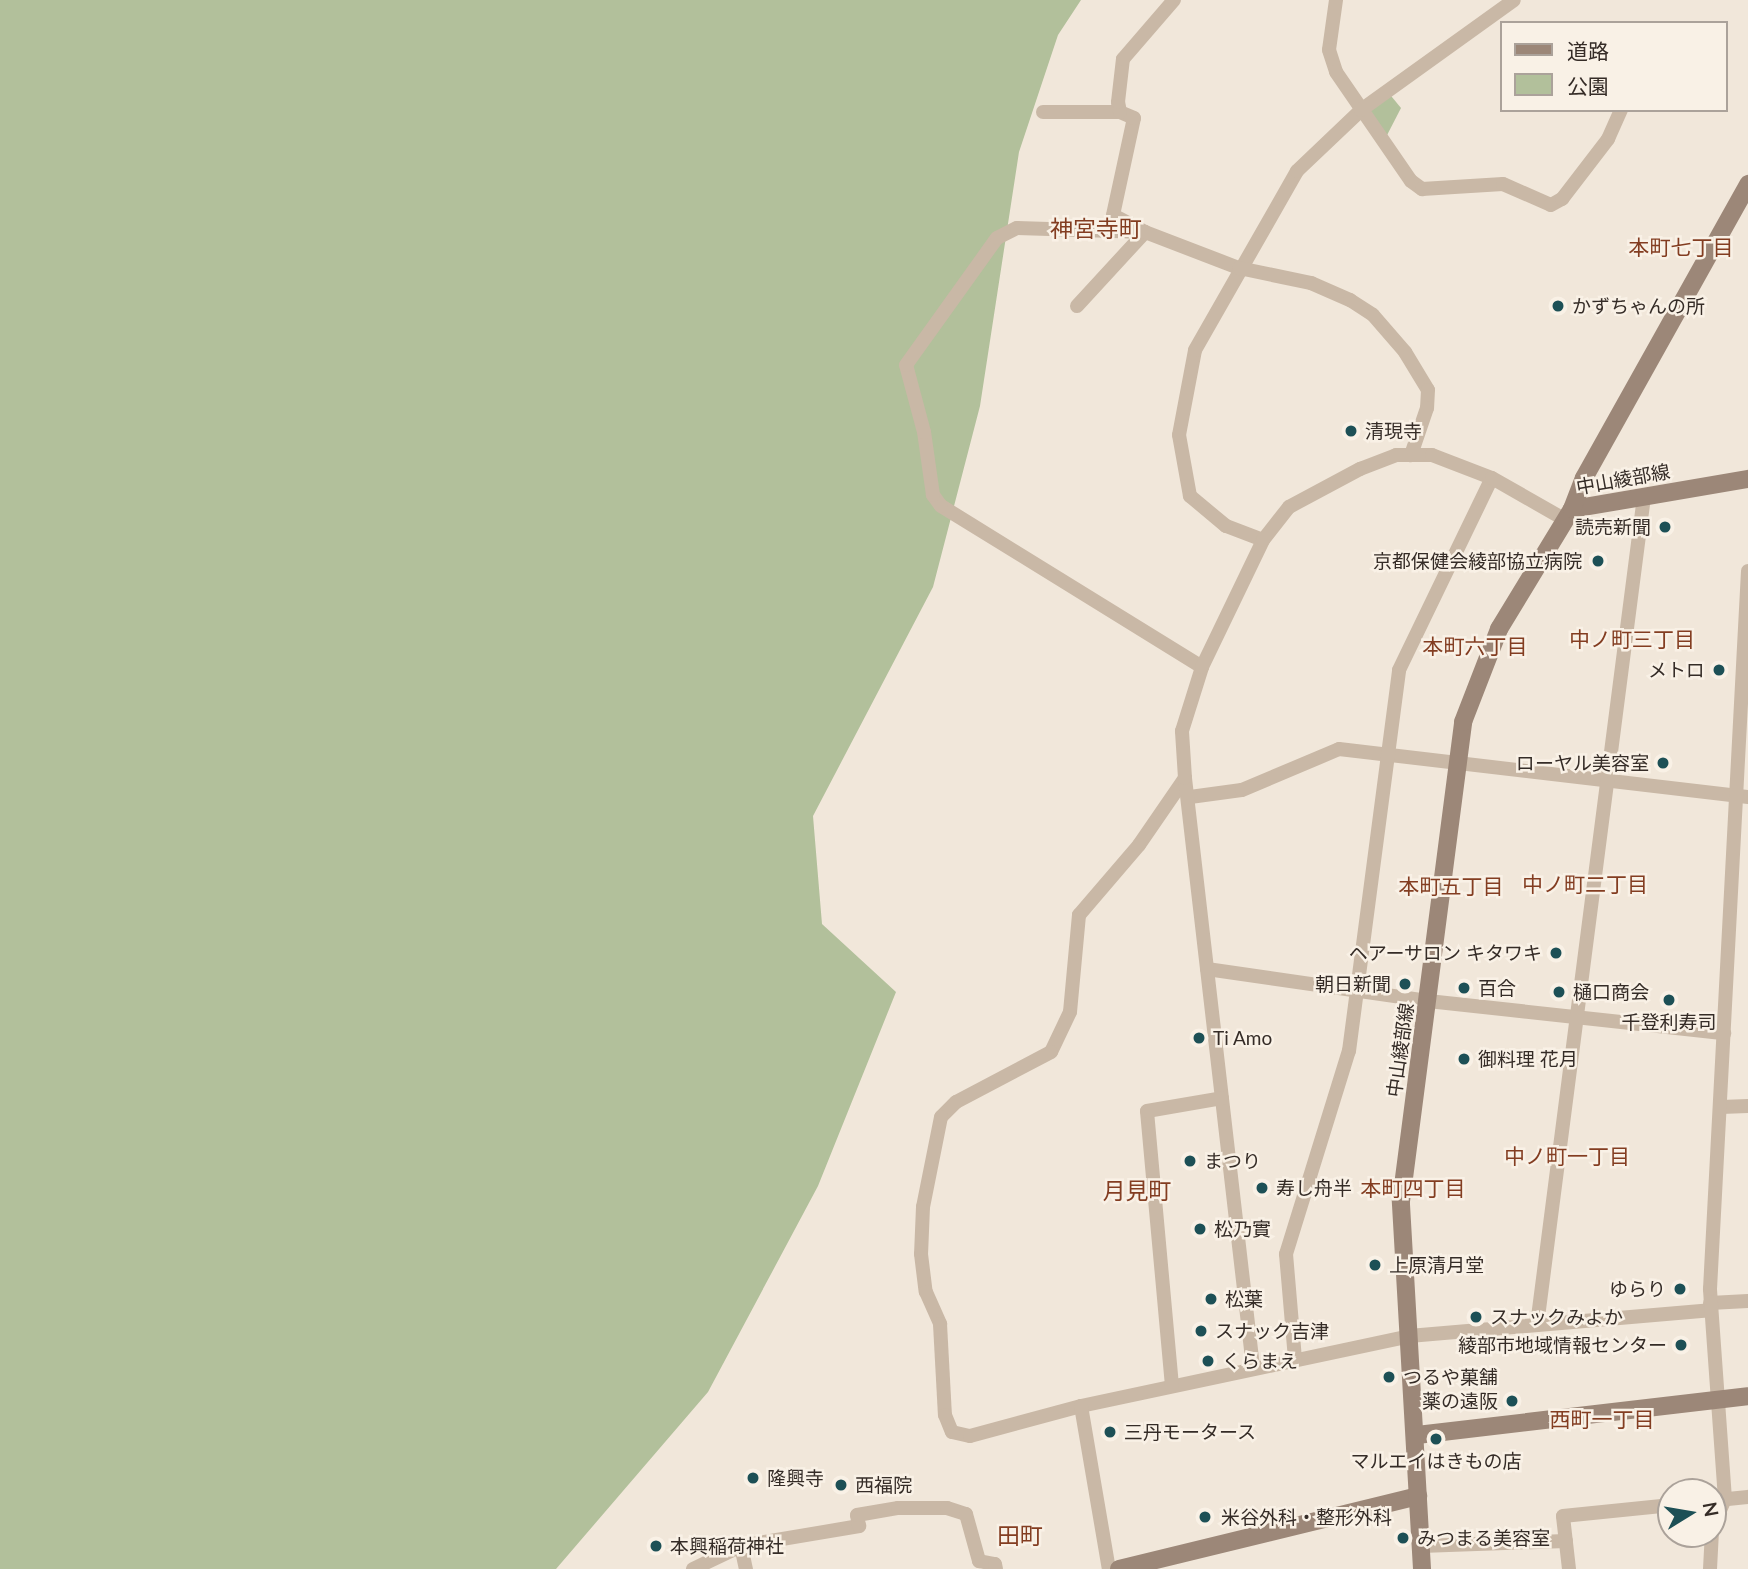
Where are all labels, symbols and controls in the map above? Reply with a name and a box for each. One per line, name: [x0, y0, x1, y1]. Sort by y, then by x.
legend: [1500, 21, 1727, 112]
text: 道路: [1567, 38, 1609, 63]
text: 公園: [1567, 73, 1609, 98]
district label: 神宮寺町: [1050, 214, 1142, 242]
district label: 本町七丁目: [1629, 234, 1733, 260]
place label: かずちゃんの所: [1572, 295, 1705, 317]
marker: かずちゃんの所: [1550, 298, 1566, 314]
place label: 清現寺: [1365, 420, 1422, 442]
marker: 清現寺: [1343, 423, 1359, 439]
street label: 中山綾部線: [1574, 460, 1672, 498]
place label: 読売新聞: [1575, 516, 1651, 538]
marker: 読売新聞: [1657, 519, 1673, 535]
place label: 京都保健会綾部協立病院: [1373, 550, 1582, 572]
marker: 京都保健会綾部協立病院: [1588, 551, 1608, 571]
district label: 中ノ町三丁目: [1569, 626, 1695, 652]
district label: 本町六丁目: [1423, 633, 1527, 659]
place label: メトロ: [1648, 659, 1705, 681]
marker: メトロ: [1711, 662, 1727, 678]
place label: ローヤル美容室: [1516, 752, 1649, 774]
marker: ローヤル美容室: [1655, 755, 1671, 771]
district label: 中ノ町二丁目: [1522, 871, 1648, 897]
district label: 本町五丁目: [1399, 873, 1503, 899]
place label: ヘアーサロン キタワキ: [1348, 942, 1542, 964]
marker: ヘアーサロン キタワキ: [1548, 945, 1564, 961]
place label: 朝日新聞: [1315, 973, 1391, 995]
marker: 朝日新聞: [1397, 976, 1413, 992]
place label: 百合: [1478, 977, 1516, 999]
marker: 百合: [1456, 980, 1472, 996]
place label: 樋口商会: [1573, 981, 1649, 1003]
marker: 樋口商会: [1551, 984, 1567, 1000]
marker: 千登利寿司: [1661, 992, 1677, 1008]
street label: 中山綾部線: [1382, 1001, 1418, 1099]
place label: 千登利寿司: [1622, 1011, 1716, 1033]
place label: Ti Amo: [1213, 1027, 1273, 1049]
marker: Ti Amo: [1191, 1030, 1207, 1046]
place label: 御料理 花月: [1478, 1048, 1578, 1070]
marker: 御料理 花月: [1456, 1051, 1472, 1067]
district label: 中ノ町一丁目: [1504, 1143, 1630, 1169]
place label: まつり: [1204, 1150, 1261, 1172]
marker: まつり: [1182, 1153, 1198, 1169]
district label: 本町四丁目: [1361, 1175, 1465, 1201]
district label: 月見町: [1103, 1176, 1171, 1204]
place label: 寿し舟半: [1276, 1177, 1352, 1199]
marker: 寿し舟半: [1254, 1180, 1270, 1196]
place label: 松乃實: [1214, 1218, 1271, 1240]
marker: 松乃實: [1192, 1221, 1208, 1237]
place label: 上原清月堂: [1389, 1254, 1484, 1276]
marker: 上原清月堂: [1367, 1257, 1383, 1273]
place label: ゆらり: [1609, 1278, 1666, 1300]
marker: ゆらり: [1672, 1281, 1688, 1297]
place label: 松葉: [1225, 1288, 1263, 1310]
marker: 松葉: [1203, 1291, 1219, 1307]
place label: スナックみよか: [1490, 1306, 1623, 1328]
marker: スナックみよか: [1468, 1309, 1484, 1325]
place label: スナック吉津: [1215, 1320, 1329, 1342]
marker: スナック吉津: [1193, 1323, 1209, 1339]
place label: 綾部市地域情報センター: [1458, 1334, 1667, 1356]
marker: 綾部市地域情報センター: [1673, 1337, 1689, 1353]
place label: くらまえ: [1222, 1350, 1298, 1372]
marker: くらまえ: [1200, 1353, 1216, 1369]
place label: つるや菓舗: [1403, 1366, 1498, 1388]
marker: つるや菓舗: [1381, 1369, 1397, 1385]
place label: 薬の遠阪: [1422, 1390, 1498, 1412]
marker: 薬の遠阪: [1504, 1393, 1520, 1409]
district label: 西町一丁目: [1550, 1406, 1654, 1432]
place label: 三丹モータース: [1124, 1421, 1257, 1443]
marker: 三丹モータース: [1102, 1424, 1118, 1440]
marker: マルエイはきもの店: [1428, 1431, 1444, 1447]
place label: マルエイはきもの店: [1351, 1450, 1521, 1472]
place label: 隆興寺: [767, 1467, 824, 1489]
marker: 隆興寺: [745, 1470, 761, 1486]
place label: 西福院: [855, 1474, 912, 1496]
marker: 西福院: [833, 1477, 849, 1493]
north arrow: [1657, 1478, 1727, 1548]
text: N: [1698, 1500, 1724, 1519]
place label: 米谷外科・整形外科: [1221, 1506, 1392, 1528]
marker: 米谷外科・整形外科: [1195, 1507, 1215, 1527]
district label: 田町: [997, 1521, 1043, 1549]
place label: みつまる美容室: [1417, 1527, 1550, 1549]
marker: みつまる美容室: [1395, 1530, 1411, 1546]
place label: 本興稲荷神社: [670, 1535, 784, 1557]
marker: 本興稲荷神社: [648, 1538, 664, 1554]

